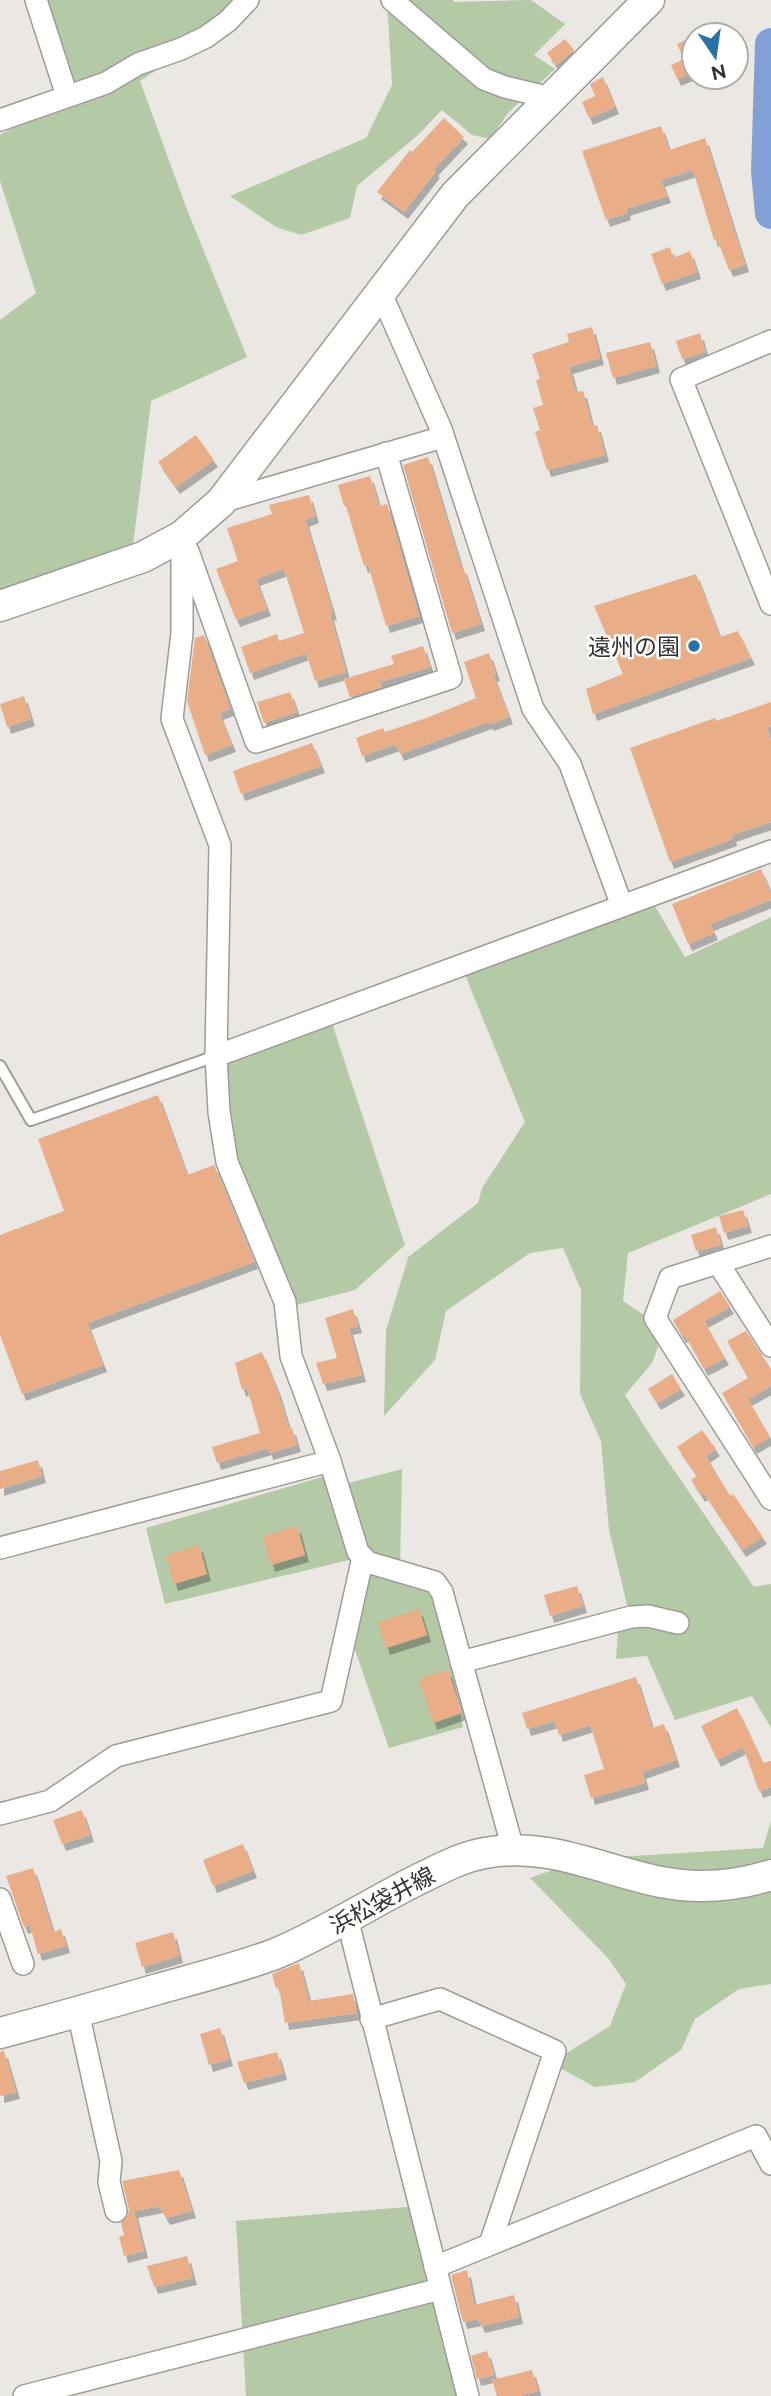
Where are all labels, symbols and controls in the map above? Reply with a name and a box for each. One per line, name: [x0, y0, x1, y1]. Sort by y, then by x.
north arrow: [680, 21, 750, 91]
text: N: [709, 60, 728, 85]
place label: 遠州の園: [588, 633, 680, 660]
marker: 遠州の園: [686, 638, 702, 654]
street label: 浜松袋井線: [325, 1861, 439, 1939]

